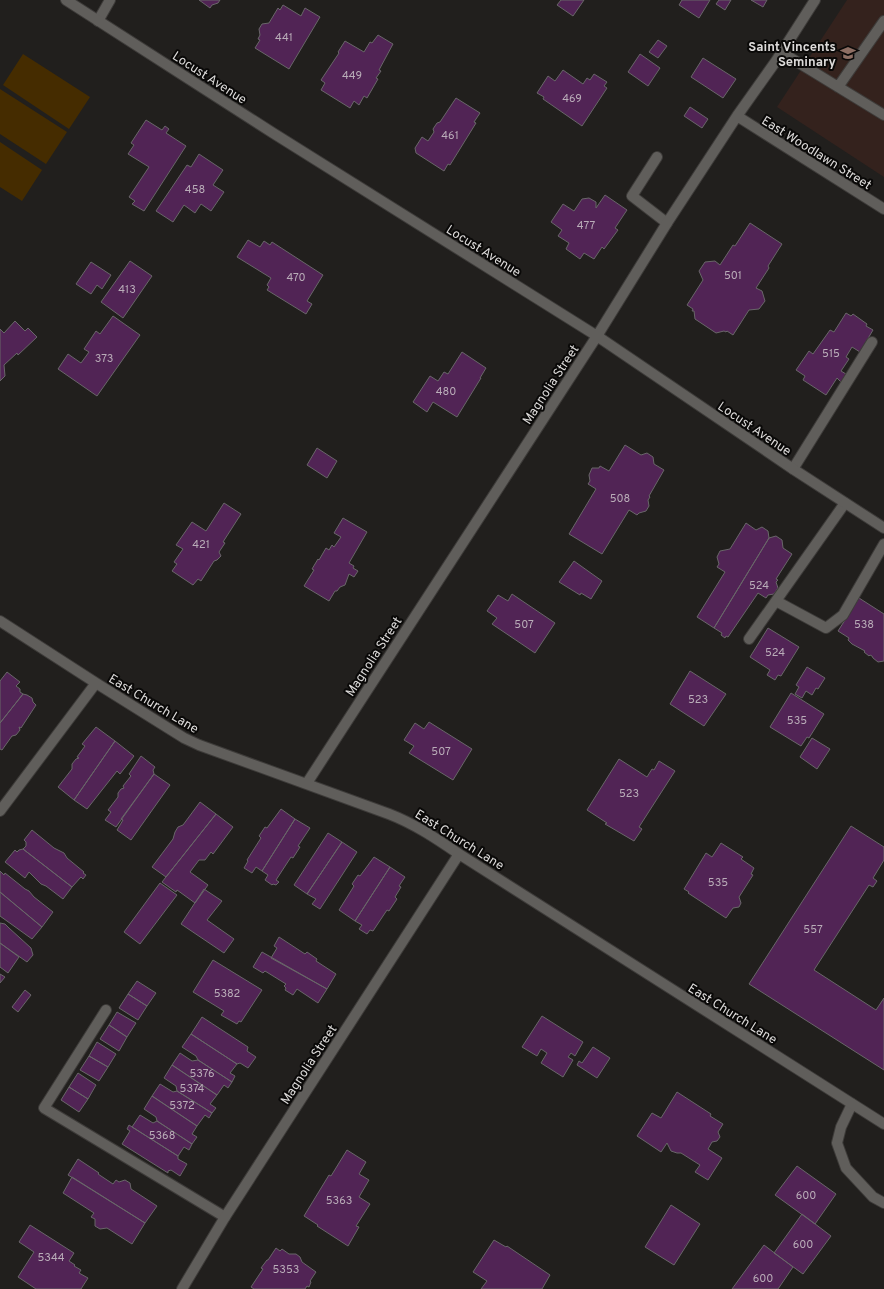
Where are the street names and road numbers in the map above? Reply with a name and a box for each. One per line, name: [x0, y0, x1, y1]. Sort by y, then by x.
street label: Locust Avenue: [169, 49, 249, 109]
street label: East Woodlawn Street: [758, 113, 874, 194]
street label: Locust Avenue: [443, 222, 523, 281]
street label: Magnolia Street: [520, 342, 583, 428]
street label: Locust Avenue: [714, 399, 794, 460]
street label: Magnolia Street: [343, 614, 406, 700]
street label: East Church Lane: [105, 672, 201, 738]
street label: East Church Lane: [411, 807, 506, 875]
street label: East Church Lane: [684, 981, 779, 1049]
street label: Magnolia Street: [278, 1022, 341, 1108]

